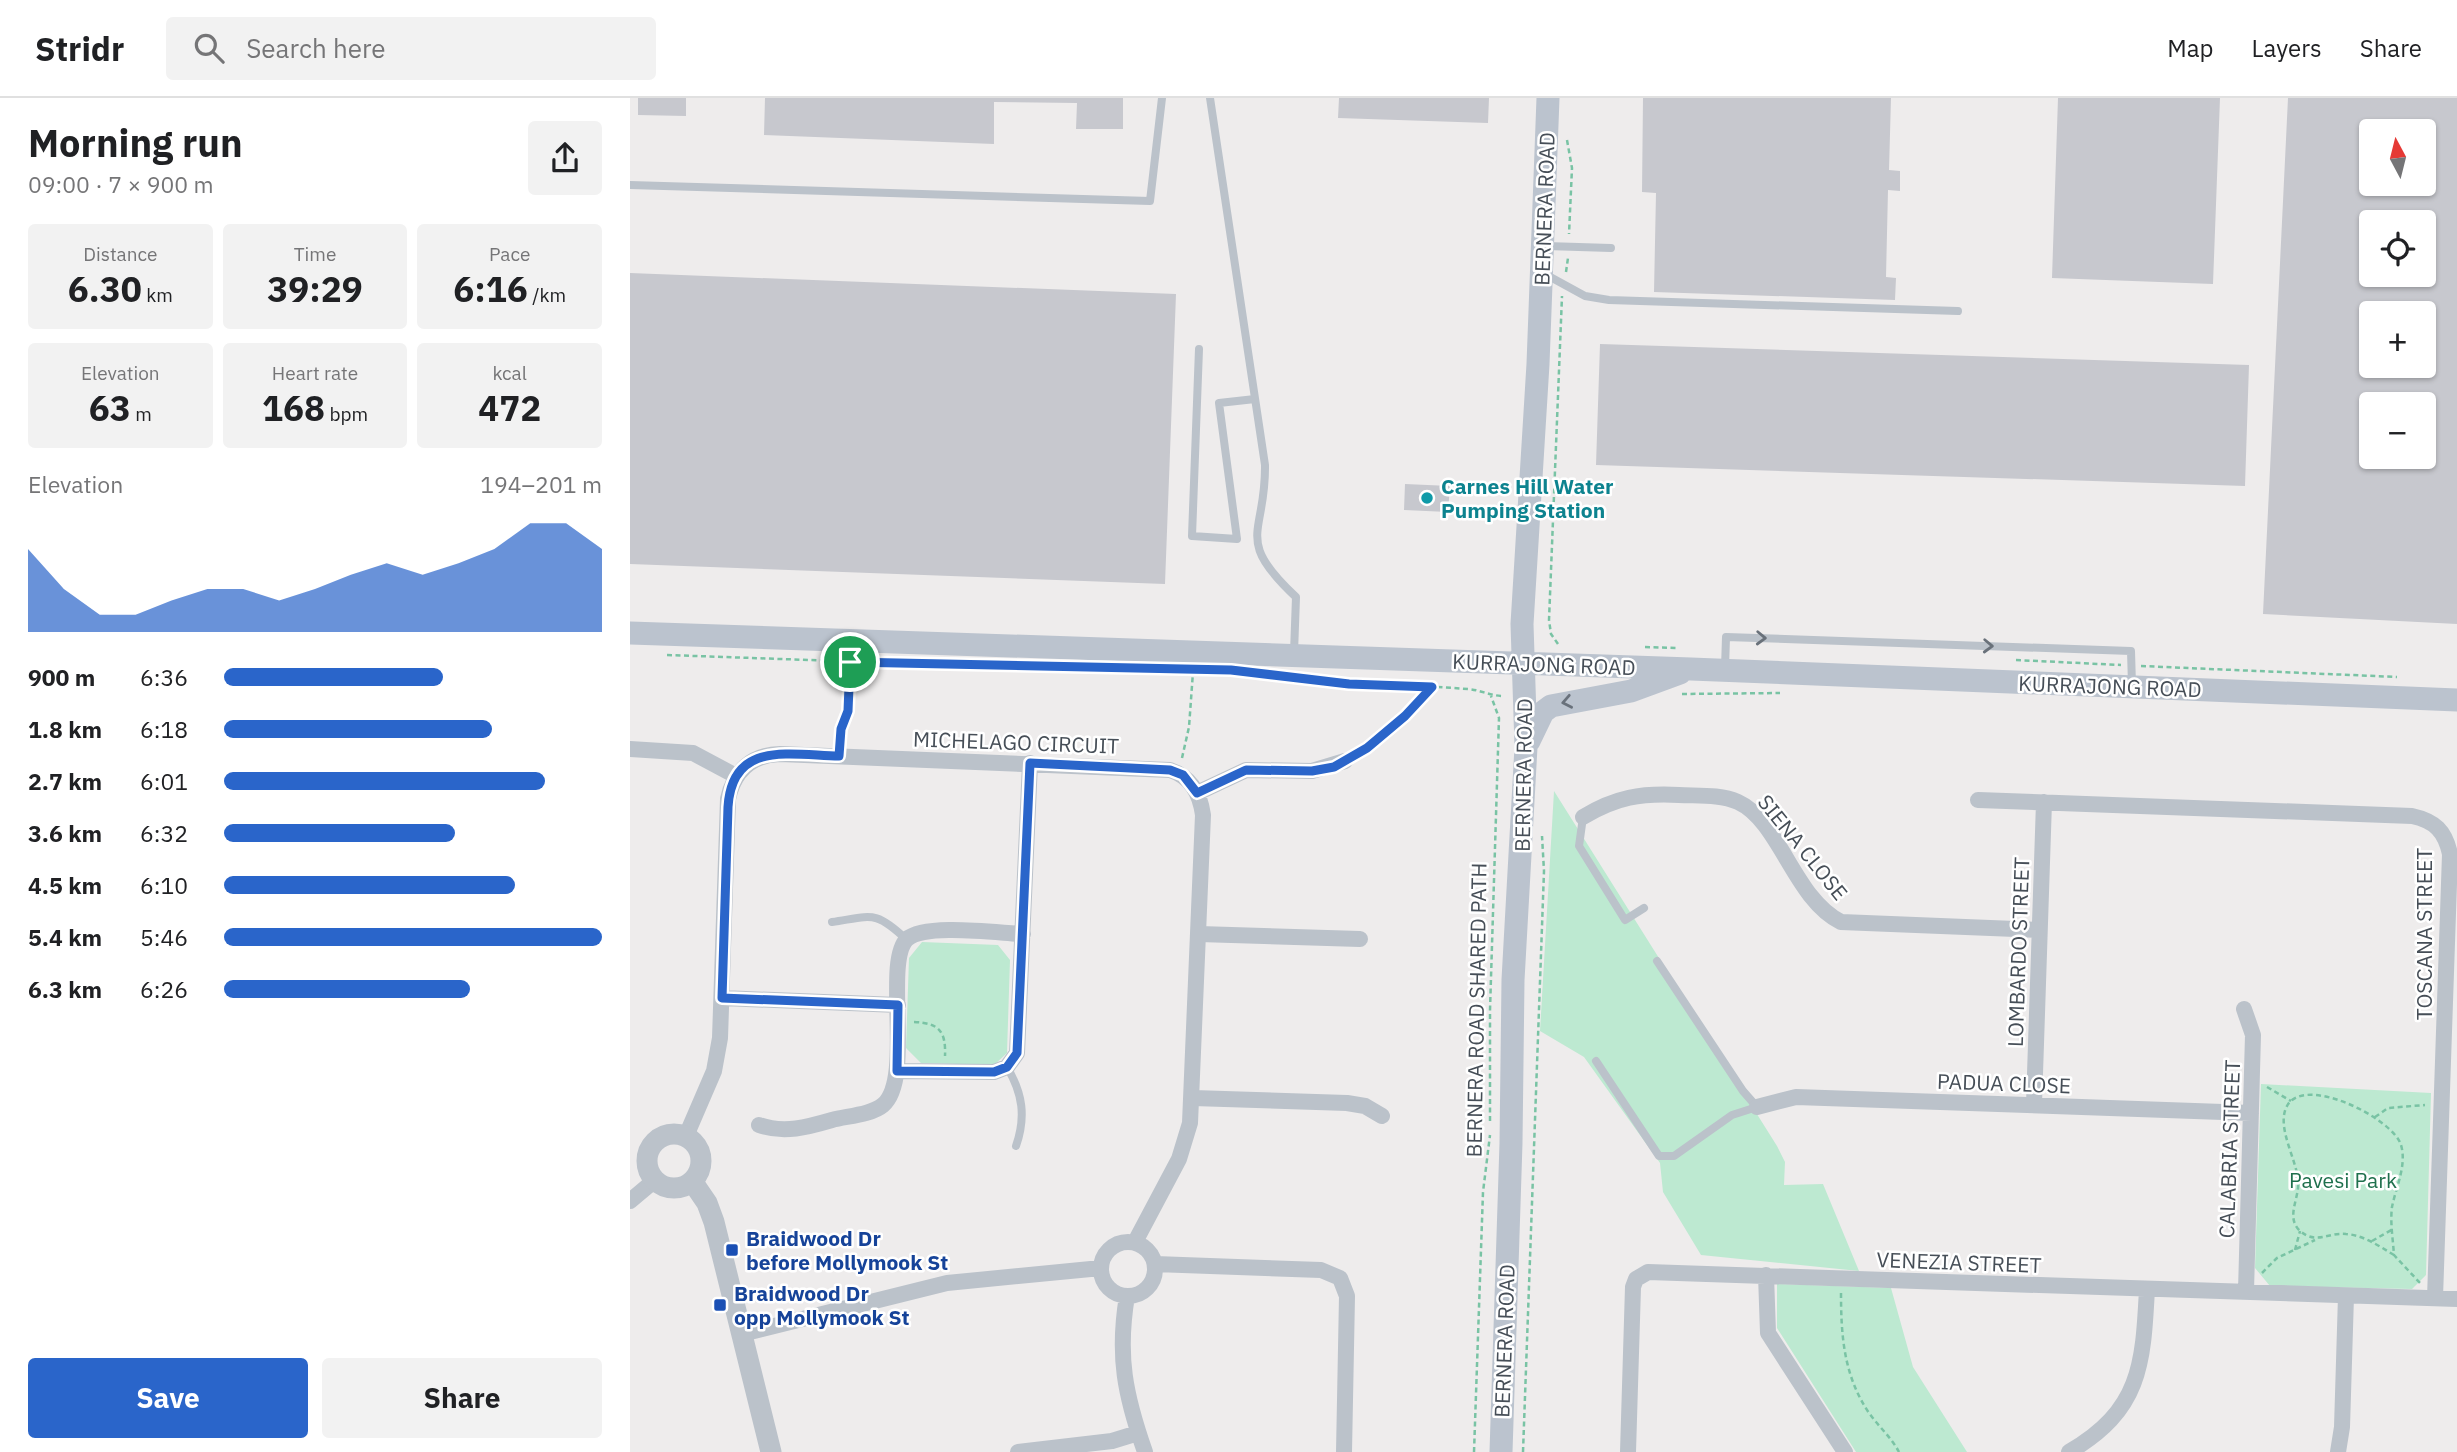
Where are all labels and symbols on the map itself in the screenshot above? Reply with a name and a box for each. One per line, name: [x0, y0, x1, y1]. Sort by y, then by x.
north arrow: [2359, 119, 2436, 196]
street label: BERNERA ROAD: [1527, 132, 1561, 286]
place label: Carnes Hill Water Pumping Station: [1441, 472, 1614, 524]
marker: Carnes Hill Water Pumping Station: [1419, 490, 1435, 506]
one-way arrow: [1756, 631, 1767, 646]
pin: [820, 632, 880, 692]
one-way arrow: [1984, 638, 1994, 654]
street label: KURRAJONG ROAD: [1452, 647, 1636, 681]
street label: KURRAJONG ROAD: [2018, 669, 2202, 703]
one-way arrow: [1561, 694, 1573, 709]
street label: BERNERA ROAD: [1508, 698, 1538, 852]
street label: MICHELAGO CIRCUIT: [912, 724, 1120, 760]
street label: SIENA CLOSE: [1752, 788, 1854, 906]
street label: TOSCANA STREET: [2410, 848, 2438, 1020]
street label: LOMBARDO STREET: [2001, 857, 2035, 1047]
street label: BERNERA ROAD SHARED PATH: [1459, 862, 1493, 1158]
street label: CALABRIA STREET: [2212, 1059, 2246, 1239]
street label: PADUA CLOSE: [1937, 1067, 2071, 1099]
park label: Pavesi Park: [2289, 1166, 2397, 1194]
place label: Braidwood Dr before Mollymook St: [746, 1224, 948, 1276]
marker: Braidwood Dr before Mollymook St: [724, 1242, 740, 1258]
street label: VENEZIA STREET: [1876, 1245, 2042, 1279]
street label: BERNERA ROAD: [1487, 1264, 1521, 1418]
place label: Braidwood Dr opp Mollymook St: [734, 1279, 910, 1331]
marker: Braidwood Dr opp Mollymook St: [712, 1297, 728, 1313]

